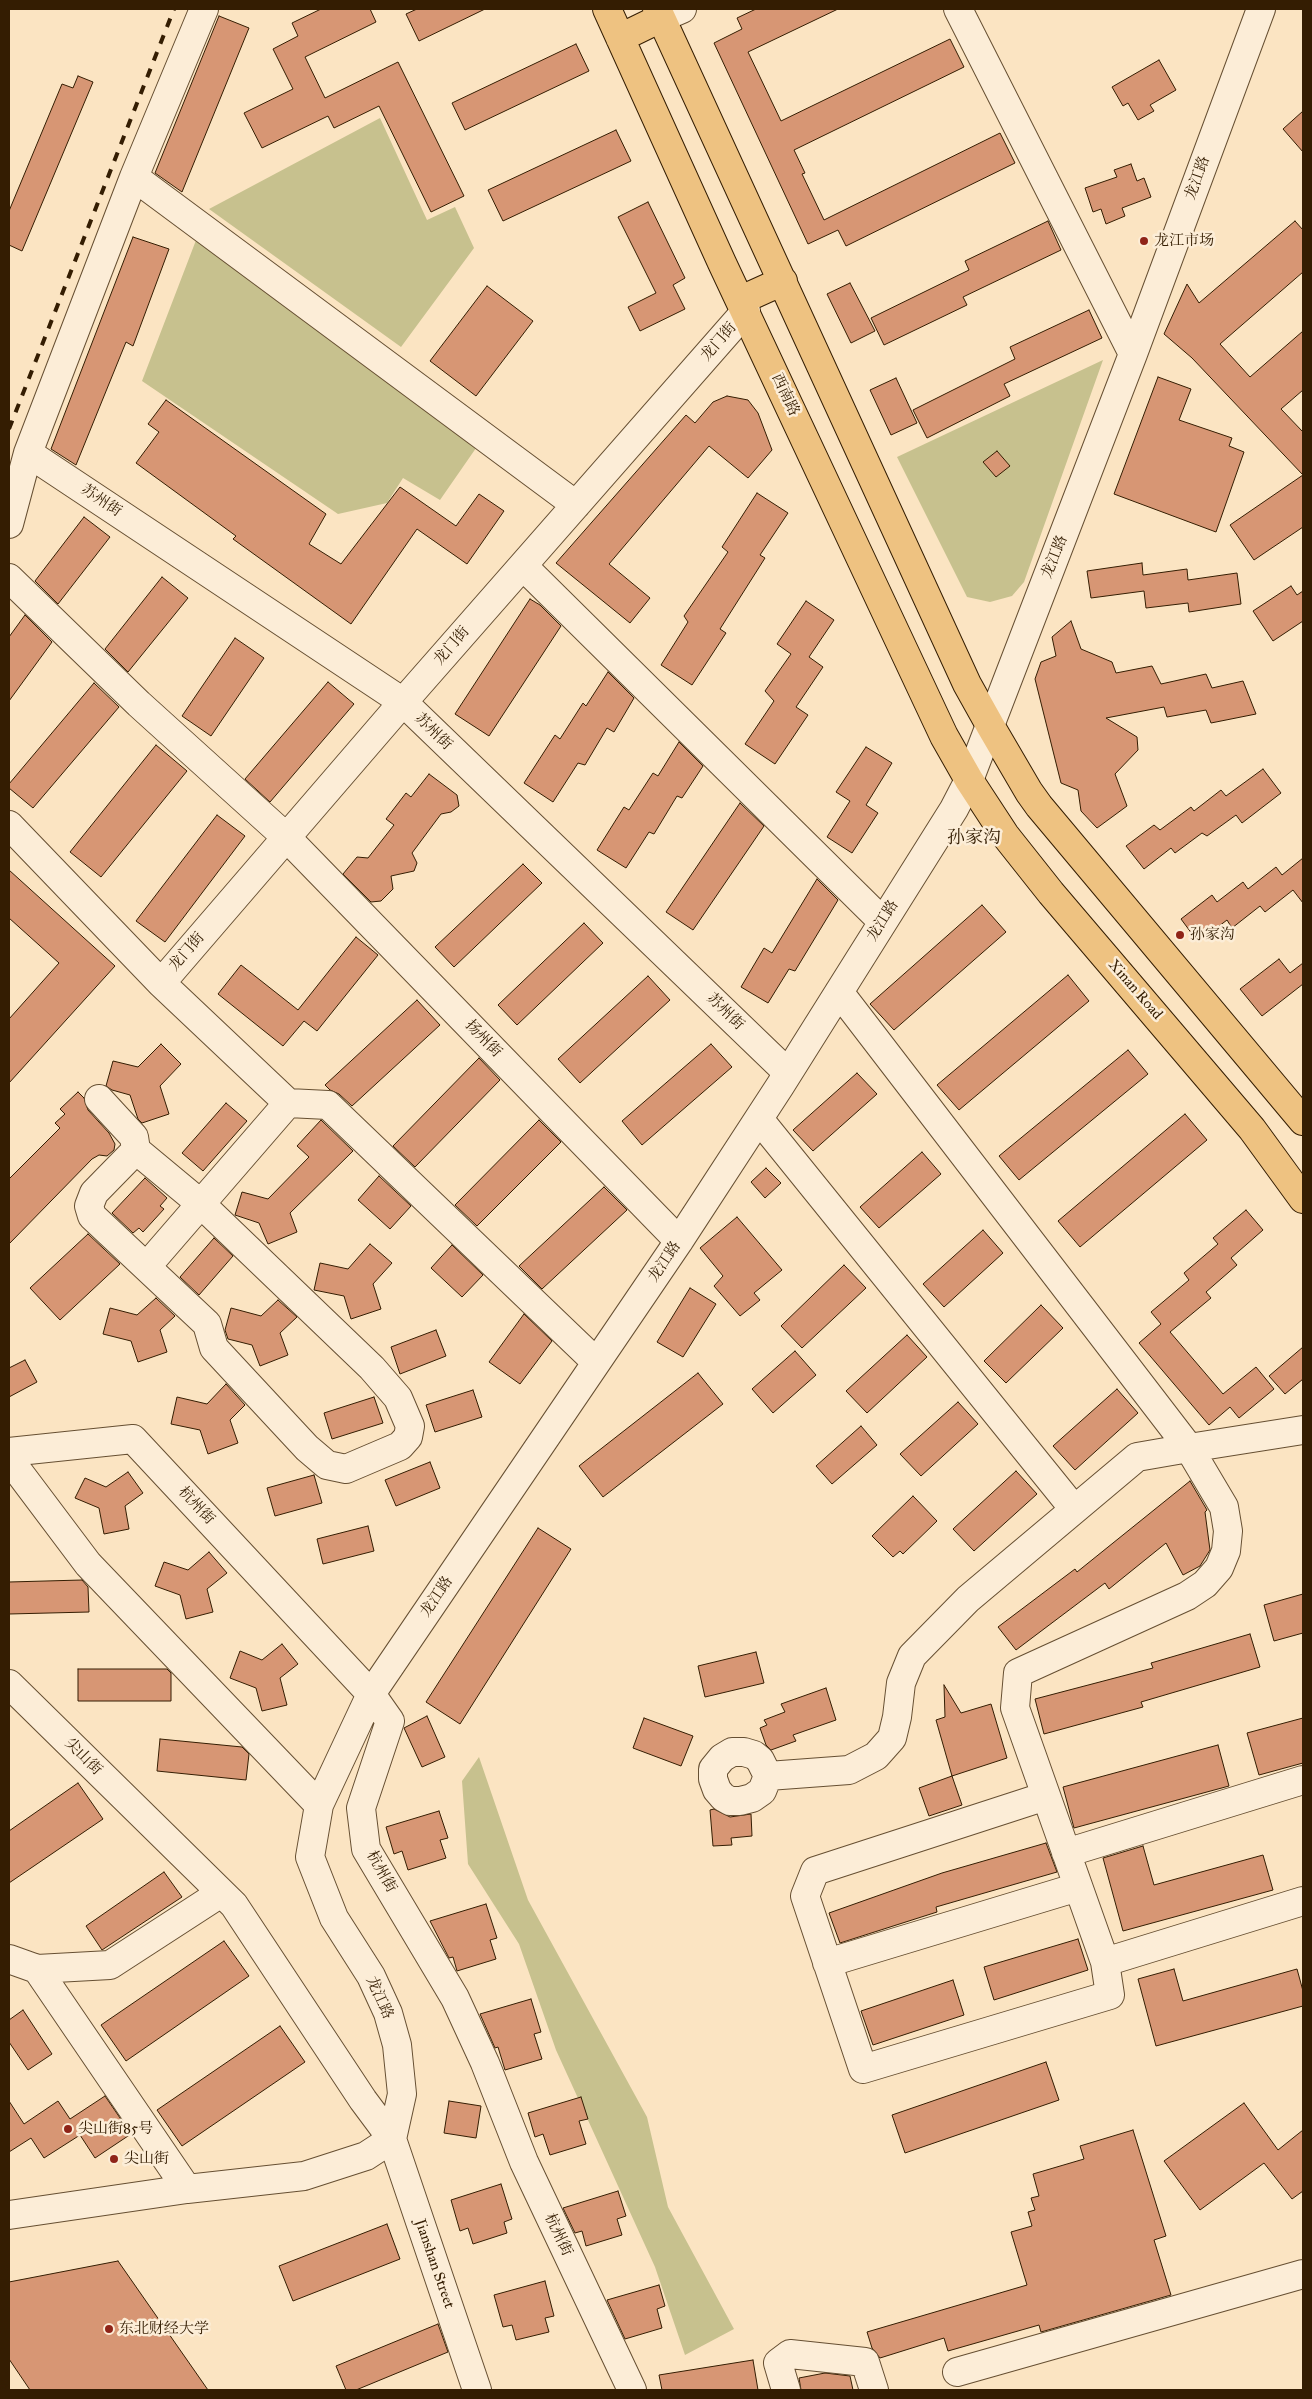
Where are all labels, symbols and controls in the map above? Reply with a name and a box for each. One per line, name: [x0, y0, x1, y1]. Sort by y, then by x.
street label: 龙江路: [1182, 154, 1214, 202]
place label: 龙江市场: [1154, 232, 1214, 250]
marker: 龙江市场: [1138, 235, 1150, 247]
street label: 龙门街: [697, 319, 741, 365]
street label: 西南路: [767, 371, 803, 419]
street label: 苏州街: [77, 481, 125, 521]
street label: 龙江路: [1038, 533, 1072, 581]
street label: 龙门街: [430, 623, 474, 669]
street label: 苏州街: [411, 710, 455, 754]
district label: 孙家沟: [947, 828, 1001, 850]
street label: 龙江路: [863, 897, 903, 945]
place label: 孙家沟: [1190, 926, 1235, 944]
street label: 龙门街: [165, 929, 209, 975]
marker: 孙家沟: [1174, 929, 1186, 941]
street label: Xinan Road: [1104, 956, 1166, 1024]
street label: 苏州街: [703, 990, 747, 1034]
street label: 扬州街: [461, 1017, 505, 1061]
street label: 龙江路: [645, 1238, 685, 1286]
street label: 杭州街: [174, 1483, 218, 1529]
street label: 龙江路: [417, 1573, 457, 1621]
street label: 尖山街: [61, 1735, 105, 1779]
street label: 杭州街: [362, 1848, 400, 1896]
street label: 龙江路: [362, 1974, 396, 2022]
place label: 尖山街85号: [78, 2120, 153, 2138]
marker: 尖山街85号: [62, 2123, 74, 2135]
place label: 尖山街: [124, 2150, 169, 2168]
marker: 尖山街: [108, 2153, 120, 2165]
street label: 杭州街: [540, 2211, 576, 2259]
street label: Jianshan Street: [410, 2217, 458, 2311]
place label: 东北财经大学: [119, 2320, 209, 2338]
marker: 东北财经大学: [103, 2323, 115, 2335]

